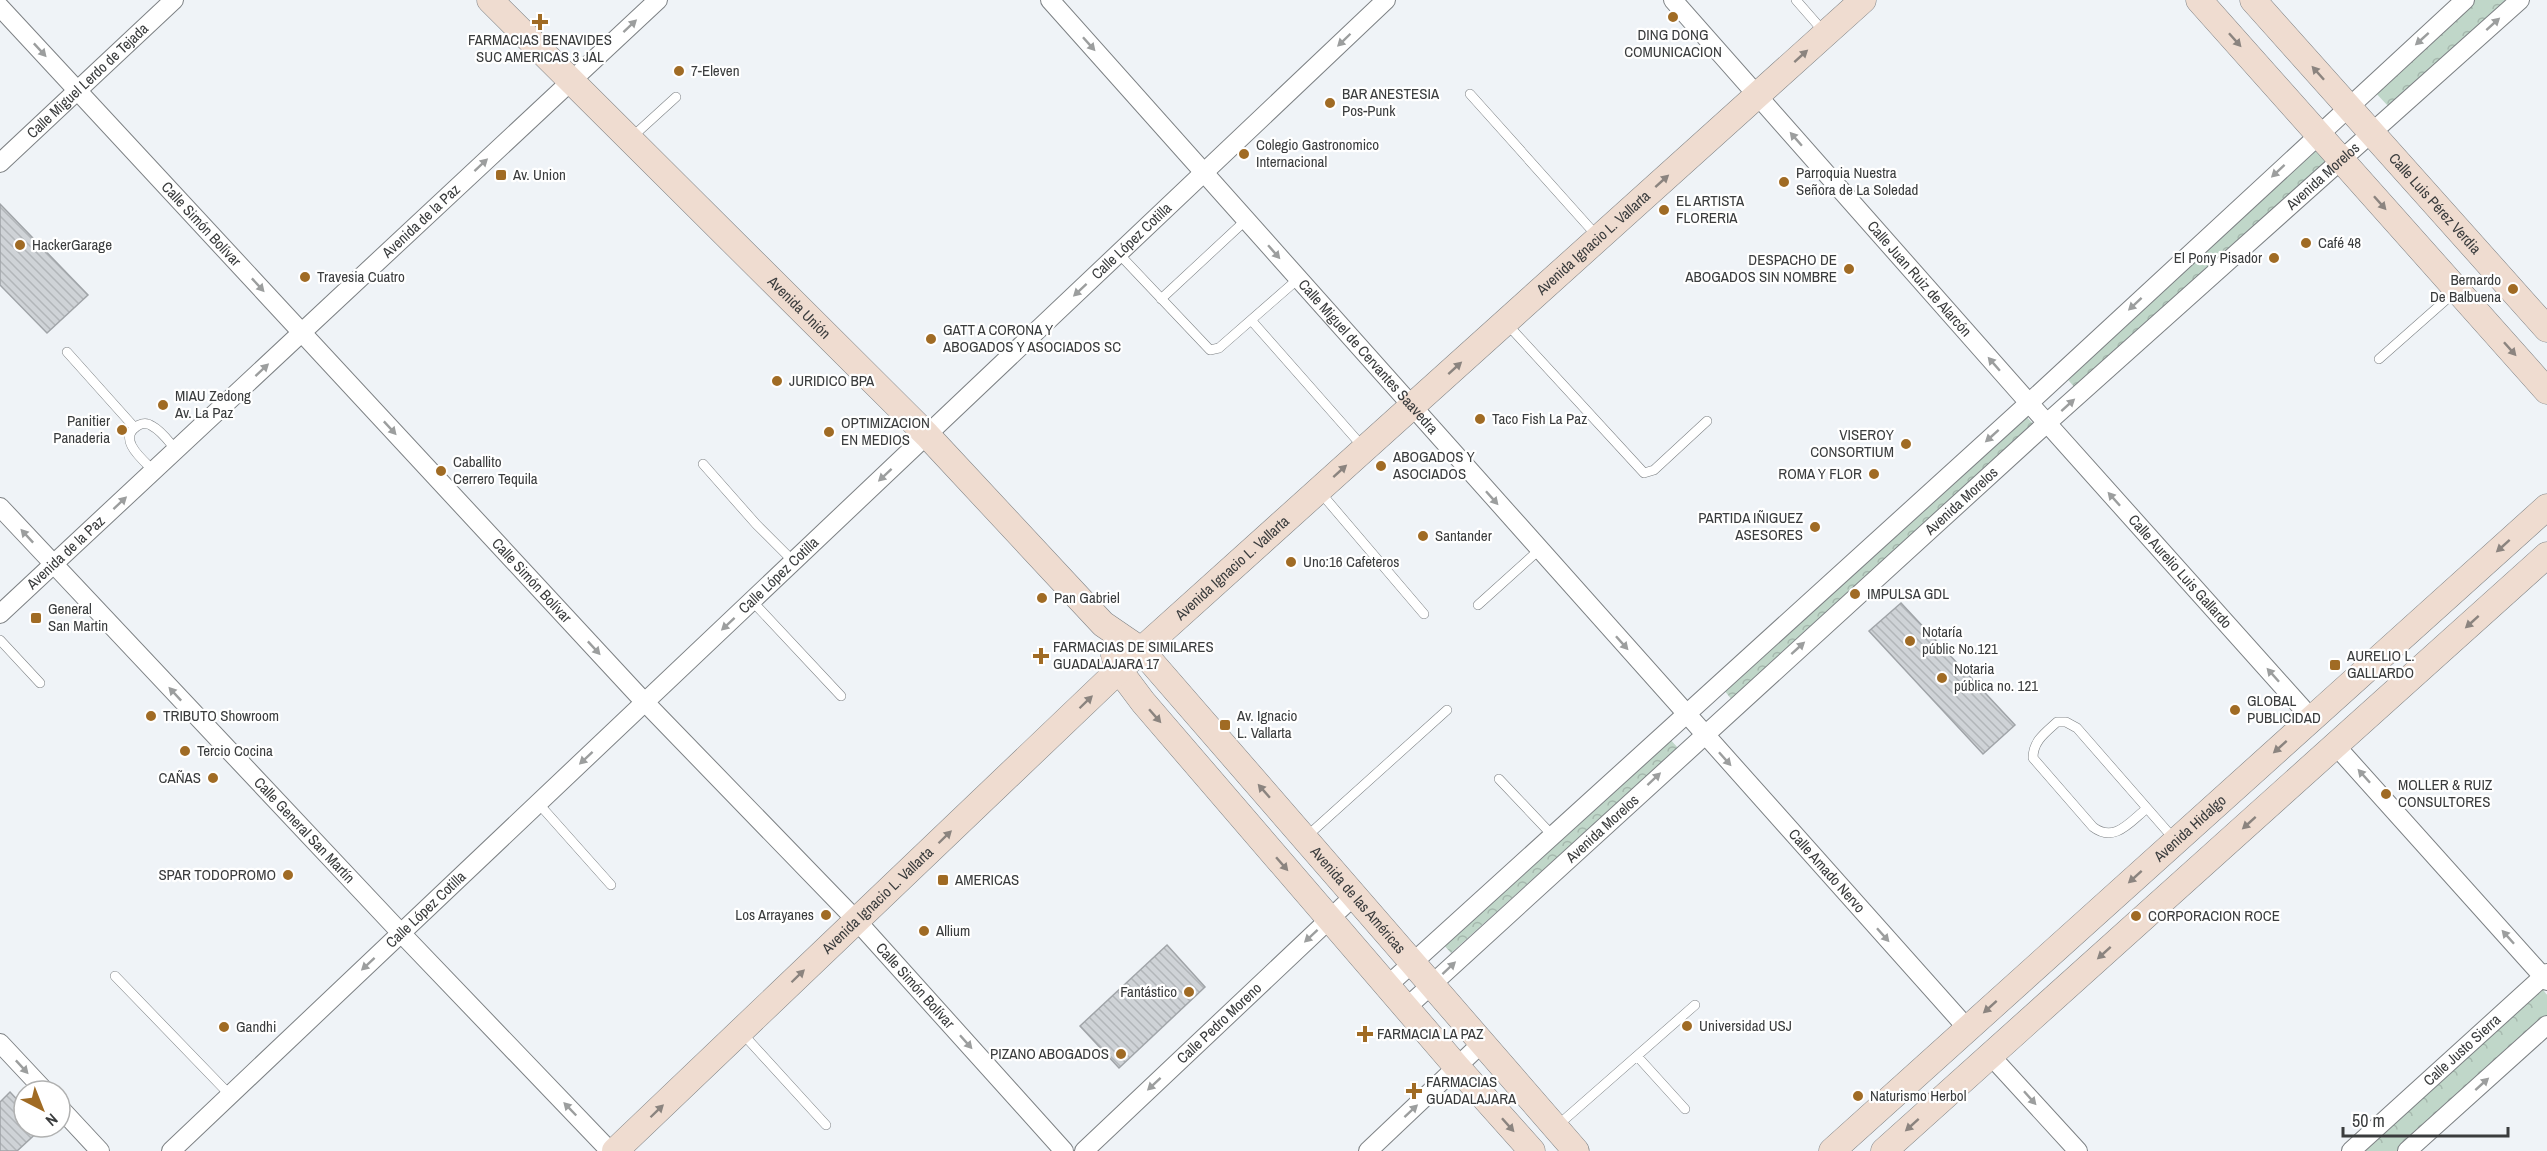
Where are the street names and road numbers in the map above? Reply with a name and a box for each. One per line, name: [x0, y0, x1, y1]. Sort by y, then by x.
street label: Calle Miguel Lerdo de Tejada: [22, 18, 153, 143]
street label: Avenida Morelos: [2281, 137, 2364, 215]
street label: Calle Luis Pérez Verdia: [2384, 148, 2486, 259]
street label: Calle Simón Bolívar: [157, 177, 246, 271]
street label: Avenida de la Paz: [376, 179, 464, 263]
street label: Avenida Ignacio L. Vallarta: [1531, 185, 1655, 300]
street label: Calle López Cotilla: [1086, 198, 1176, 284]
street label: Calle Juan Ruiz de Alarcón: [1863, 216, 1977, 341]
street label: Avenida Unión: [762, 270, 836, 343]
street label: Calle Miguel de Cervantes Saavedra: [1294, 274, 1443, 439]
street label: Avenida Morelos: [1919, 462, 2002, 540]
street label: Calle Aurelio Luis Gallardo: [2124, 510, 2237, 633]
street label: Avenida de la Paz: [21, 511, 109, 595]
street label: Avenida Ignacio L. Vallarta: [1170, 511, 1293, 625]
street label: Calle López Cotilla: [734, 532, 823, 618]
street label: Calle Simón Bolívar: [487, 533, 577, 627]
street label: Calle General San Martín: [249, 772, 360, 888]
street label: Avenida Morelos: [1560, 790, 1643, 868]
street label: Avenida Hidalgo: [2148, 790, 2231, 867]
street label: Calle Amado Nervo: [1784, 824, 1870, 917]
street label: Avenida de las Américas: [1305, 841, 1411, 958]
street label: Avenida Ignacio L. Vallarta: [816, 842, 938, 959]
street label: Calle López Cotilla: [381, 866, 470, 952]
street label: Calle Simón Bolívar: [871, 938, 960, 1033]
street label: Calle Pedro Moreno: [1172, 978, 1266, 1068]
street label: Calle Justo Sierra: [2418, 1009, 2505, 1090]

